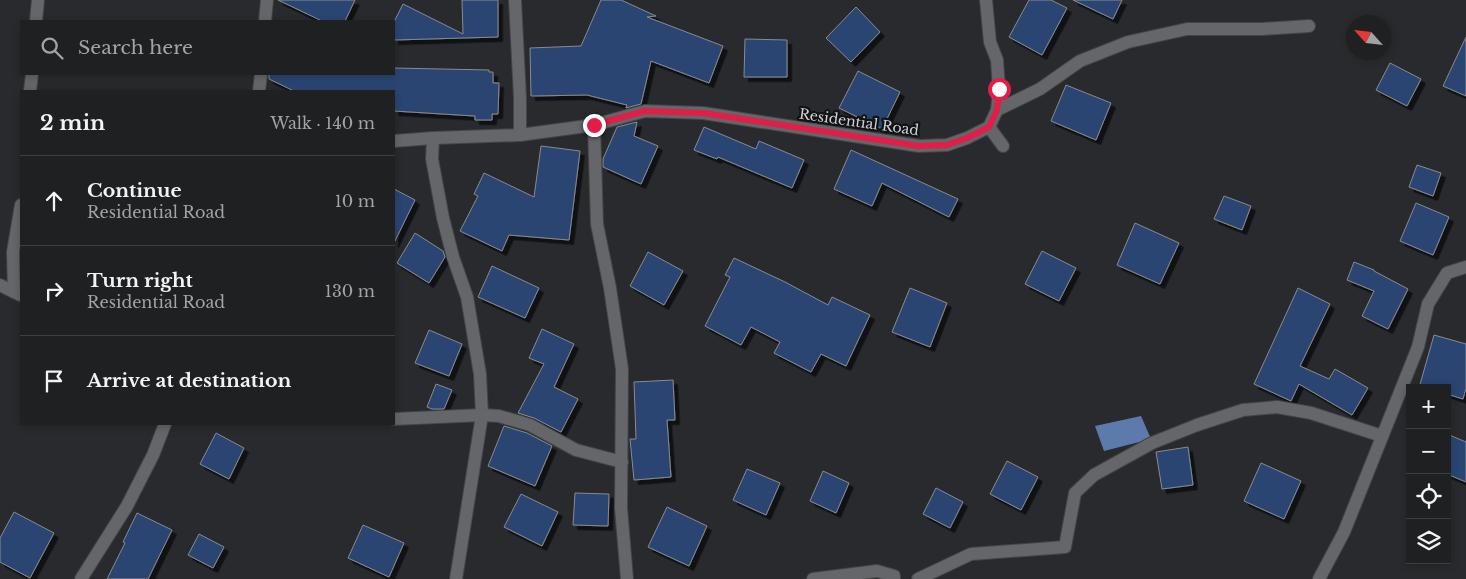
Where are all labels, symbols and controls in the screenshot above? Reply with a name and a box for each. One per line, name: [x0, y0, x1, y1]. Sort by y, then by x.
north arrow: [1346, 15, 1391, 60]
search box: [20, 20, 395, 75]
icon: search: [38, 34, 66, 62]
text: Search here: [78, 36, 193, 59]
route start: [988, 78, 1011, 101]
street label: Residential Road: [798, 105, 921, 139]
text: 2 min: [40, 110, 105, 136]
text: Walk · 140 m: [270, 113, 375, 133]
route end: [583, 114, 606, 137]
text: Continue: [87, 179, 182, 202]
icon: ahead: [40, 187, 68, 215]
text: 10 m: [335, 191, 375, 211]
text: Residential Road: [87, 202, 225, 222]
text: Turn right: [87, 269, 193, 292]
icon: right: [40, 277, 68, 305]
text: 130 m: [325, 281, 375, 301]
text: Residential Road: [87, 292, 225, 312]
icon: arrive: [40, 367, 68, 395]
text: Arrive at destination: [87, 369, 291, 392]
map controls: [1406, 384, 1451, 564]
button: +: [1406, 384, 1451, 429]
button: −: [1406, 429, 1451, 474]
button: locate: [1406, 474, 1451, 519]
button: layers: [1406, 519, 1451, 564]

